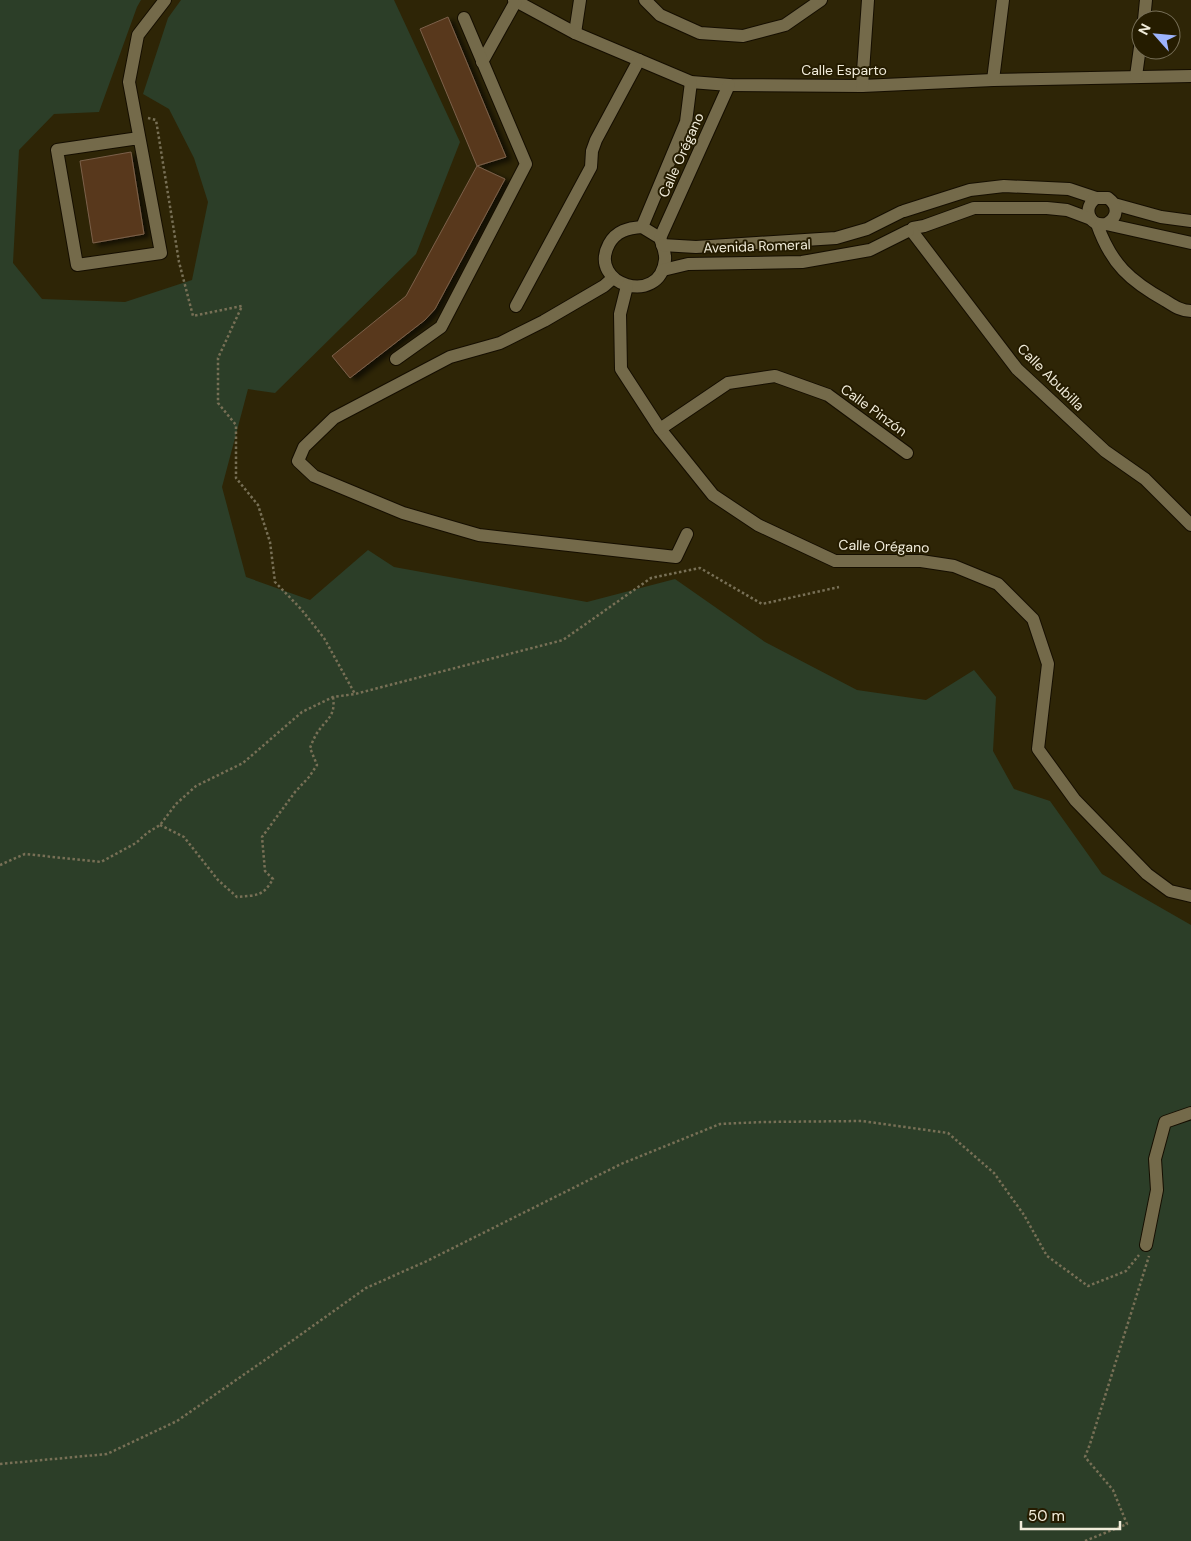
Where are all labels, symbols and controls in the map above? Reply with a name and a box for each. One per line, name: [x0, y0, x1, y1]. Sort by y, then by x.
north arrow: [1131, 10, 1181, 60]
text: N: [1134, 20, 1155, 38]
street label: Calle Esparto: [801, 61, 887, 79]
street label: Calle Orégano: [654, 110, 708, 200]
street label: Avenida Romeral: [703, 235, 811, 257]
street label: Calle Abubilla: [1014, 340, 1088, 414]
street label: Calle Pinzón: [837, 380, 911, 440]
street label: Calle Orégano: [838, 535, 930, 557]
scale bar: [1021, 1498, 1120, 1530]
text: 50 m: [1028, 1506, 1065, 1526]

